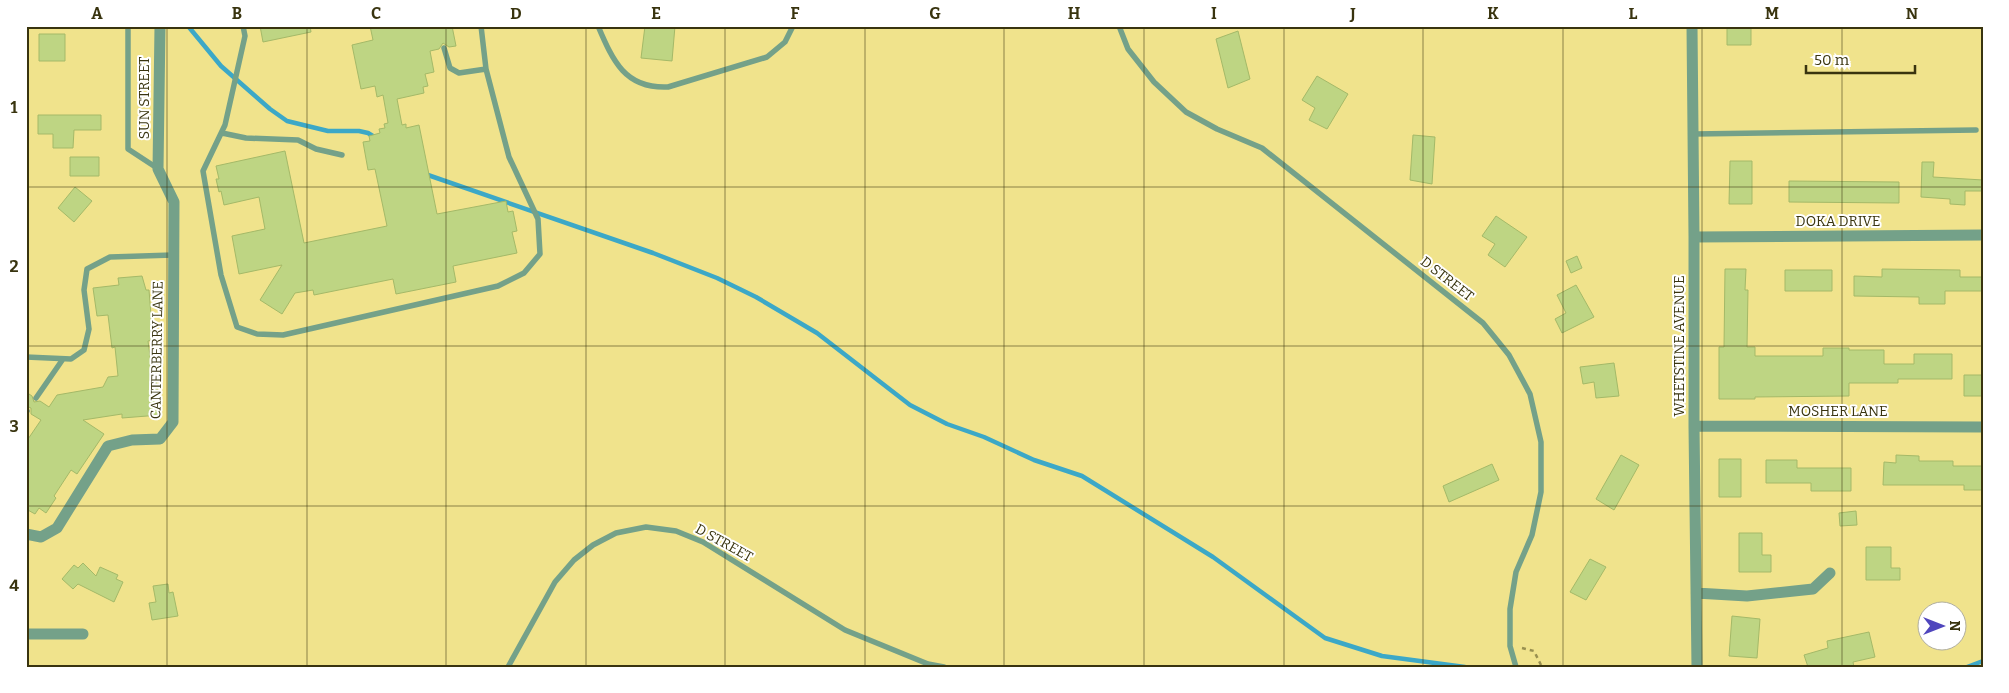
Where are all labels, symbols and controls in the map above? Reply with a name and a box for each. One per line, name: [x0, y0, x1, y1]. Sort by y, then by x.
text: A: [91, 4, 103, 23]
text: B: [232, 4, 242, 23]
text: C: [371, 4, 381, 23]
text: D: [510, 4, 522, 23]
text: E: [651, 4, 661, 23]
text: F: [791, 4, 800, 23]
text: G: [929, 4, 941, 23]
text: H: [1068, 4, 1081, 23]
text: I: [1211, 4, 1217, 23]
text: J: [1349, 4, 1356, 23]
text: K: [1487, 4, 1499, 23]
text: L: [1629, 4, 1638, 23]
text: M: [1765, 4, 1779, 23]
text: N: [1906, 4, 1918, 23]
scale bar: [1806, 42, 1915, 74]
text: 50 m: [1814, 51, 1850, 69]
street label: SUN STREET: [136, 57, 153, 139]
text: 1: [11, 98, 18, 117]
street label: DOKA DRIVE: [1796, 213, 1880, 230]
street label: D STREET: [1417, 253, 1477, 305]
text: 2: [9, 257, 19, 276]
street label: WHETSTINE AVENUE: [1671, 275, 1688, 417]
street label: CANTERBERRY LANE: [147, 281, 167, 419]
street label: MOSHER LANE: [1788, 403, 1888, 420]
text: 3: [9, 417, 19, 436]
street label: D STREET: [692, 520, 756, 566]
text: 4: [9, 576, 19, 595]
north arrow: [1916, 600, 1966, 650]
text: N: [1946, 621, 1963, 632]

